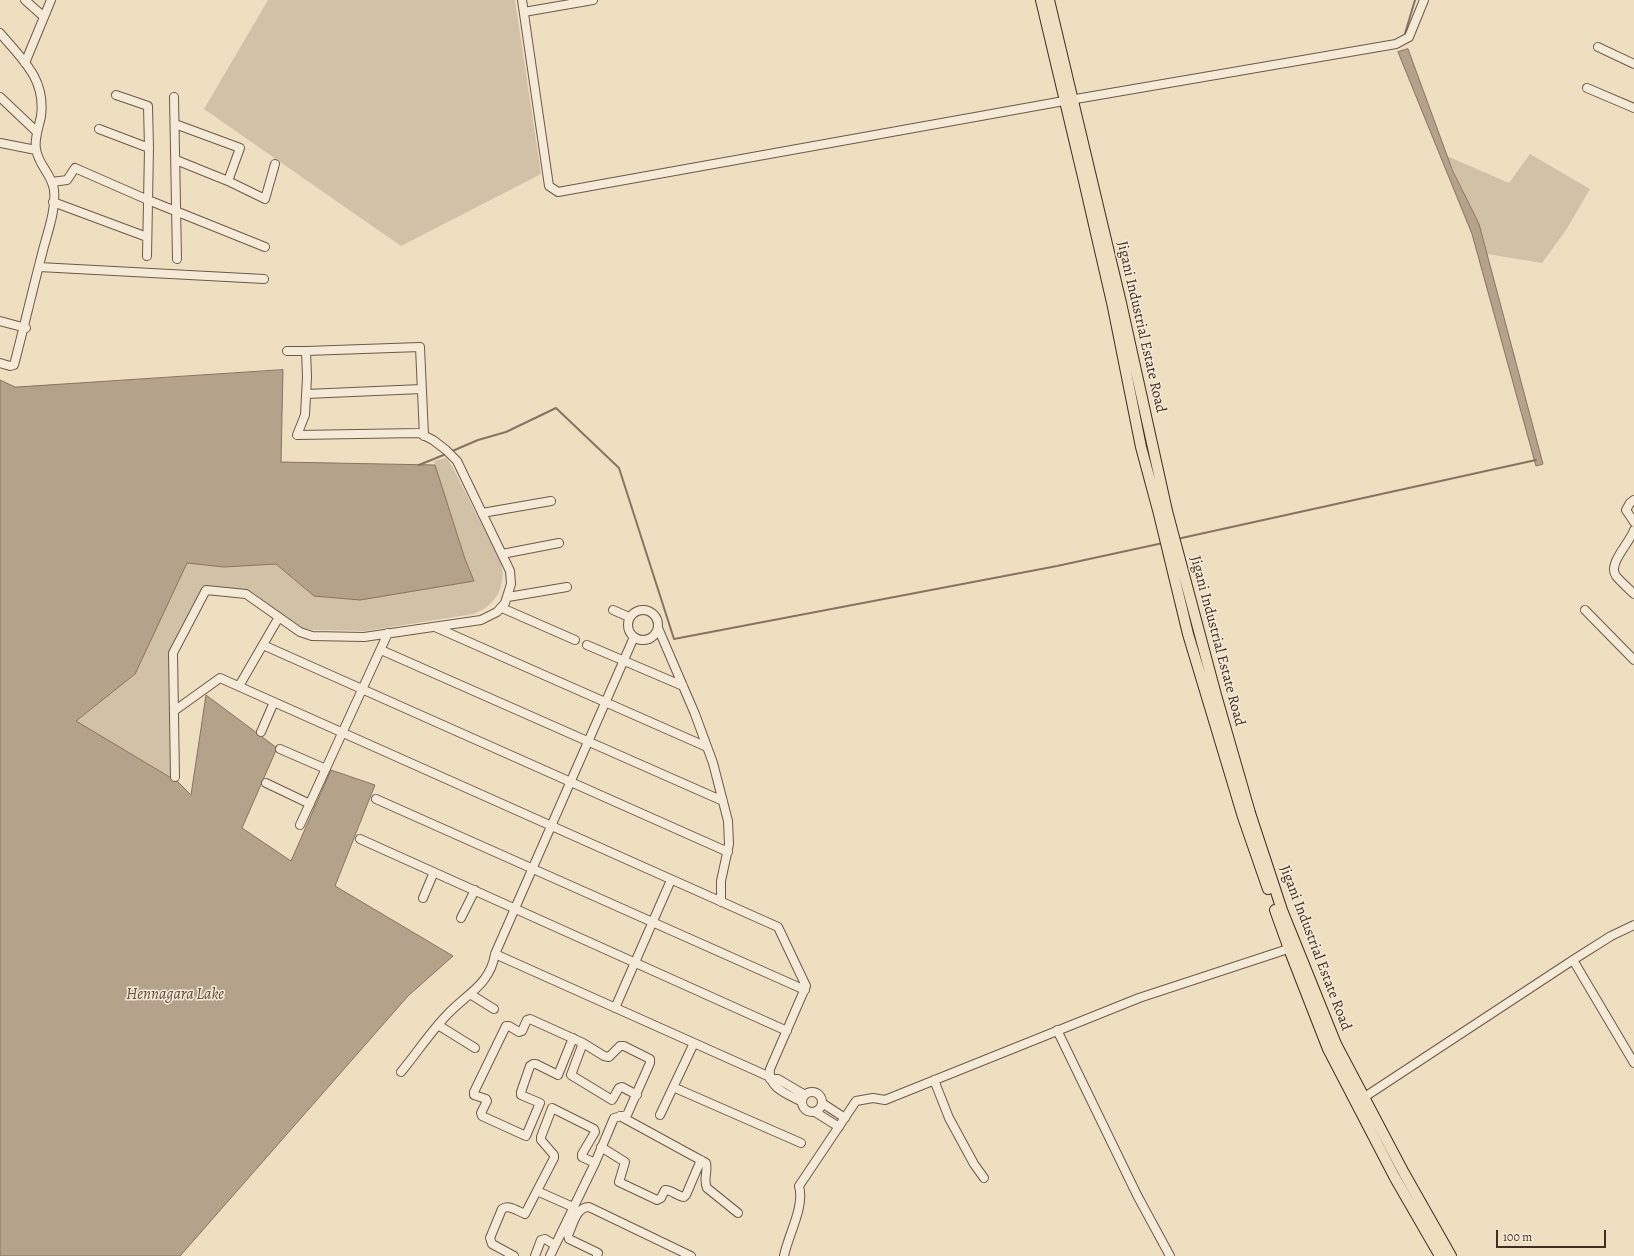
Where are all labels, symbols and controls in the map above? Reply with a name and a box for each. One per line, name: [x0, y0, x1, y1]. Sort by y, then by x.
street label: Jigani Industrial Estate Road: [1112, 239, 1170, 415]
street label: Jigani Industrial Estate Road: [1186, 554, 1248, 728]
street label: Jigani Industrial Estate Road: [1275, 863, 1355, 1033]
water label: Hennagara Lake: [126, 985, 224, 1005]
scale bar: [1498, 1222, 1608, 1248]
text: 100 m: [1503, 1229, 1532, 1245]

